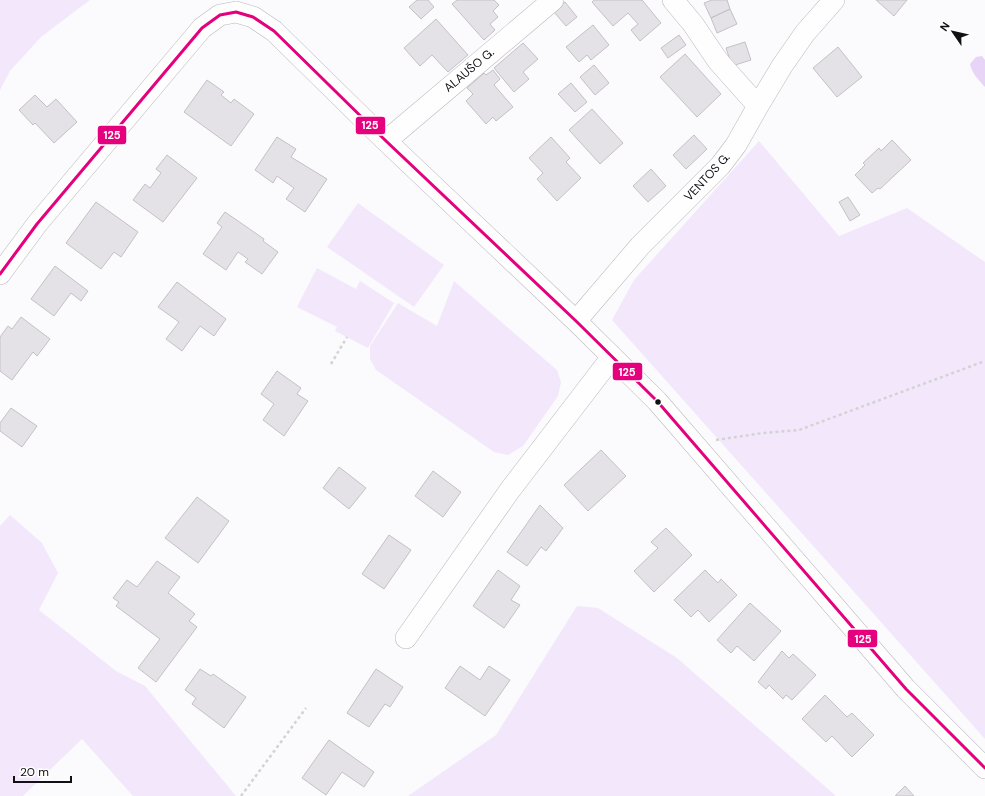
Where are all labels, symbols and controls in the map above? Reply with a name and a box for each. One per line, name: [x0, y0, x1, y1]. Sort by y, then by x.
north arrow: [933, 12, 973, 52]
text: N: [937, 19, 953, 34]
street label: ALAUŠO G.: [441, 44, 497, 96]
line badge: 125: [355, 116, 386, 135]
text: 125: [361, 118, 379, 132]
line badge: 125: [97, 125, 127, 145]
text: 125: [103, 128, 121, 142]
street label: VENTOS G.: [681, 149, 733, 205]
line badge: 125: [612, 362, 643, 381]
text: 125: [618, 365, 636, 379]
unlabelled marker: [653, 397, 663, 407]
line badge: 125: [847, 629, 878, 648]
text: 125: [854, 632, 872, 646]
scale bar: [14, 758, 71, 784]
text: 20 m: [20, 764, 49, 780]

